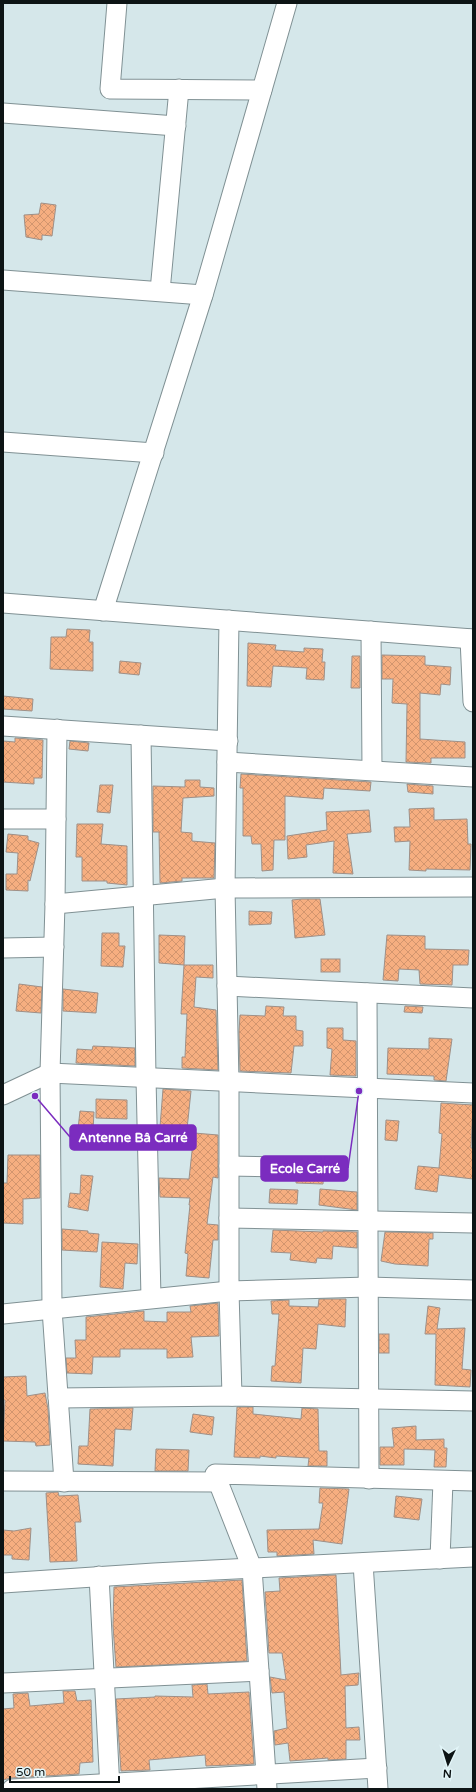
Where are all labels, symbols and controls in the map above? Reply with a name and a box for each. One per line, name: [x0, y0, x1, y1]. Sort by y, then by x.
callout: Antenne Bâ Carré: [70, 1125, 196, 1150]
text: Antenne Bâ Carré: [78, 1130, 188, 1146]
callout: Ecole Carré: [261, 1156, 348, 1181]
text: Ecole Carré: [270, 1161, 341, 1177]
north arrow: [428, 1744, 468, 1784]
scale bar: [10, 1758, 119, 1784]
text: 50 m: [16, 1765, 45, 1779]
text: N: [442, 1767, 452, 1780]

